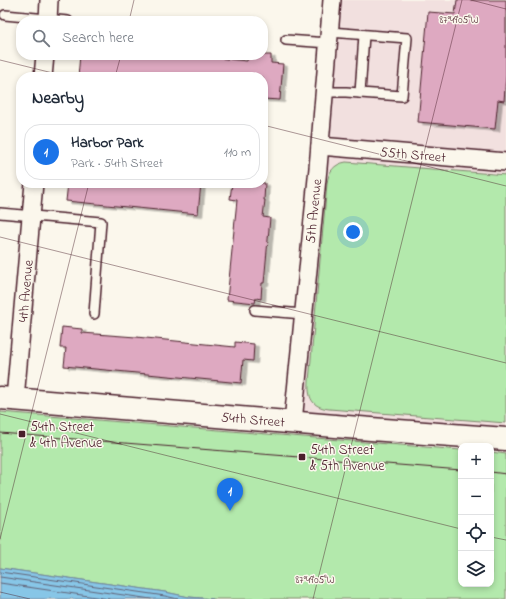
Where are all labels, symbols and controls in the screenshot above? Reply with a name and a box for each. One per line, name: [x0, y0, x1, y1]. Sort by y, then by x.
text: 87°49'05"W: [440, 13, 479, 28]
search box: [16, 16, 268, 60]
icon: search: [30, 27, 52, 49]
text: Search here: [62, 27, 134, 49]
text: Nearby: [32, 86, 84, 111]
text: Harbor Park: [71, 132, 144, 154]
street label: 55th Street: [379, 142, 447, 169]
text: 1: [44, 143, 48, 162]
text: 110 m: [224, 143, 251, 162]
text: Park · 54th Street: [71, 154, 163, 173]
street label: 5th Avenue: [301, 177, 328, 244]
your location: [343, 222, 363, 242]
street label: 4th Avenue: [13, 258, 40, 323]
street label: 54th Street: [220, 407, 286, 434]
place label: 54th Street & 4th Avenue: [30, 417, 103, 454]
marker: 54th Street & 4th Avenue: [17, 429, 27, 439]
place label: 54th Street & 5th Avenue: [310, 440, 385, 477]
map controls: [458, 443, 494, 587]
button: +: [458, 443, 494, 479]
marker: 54th Street & 5th Avenue: [297, 452, 307, 462]
pin: 1: [217, 478, 243, 511]
button: −: [458, 479, 494, 515]
button: locate: [458, 515, 494, 551]
button: layers: [458, 551, 494, 587]
text: 87°49'05"W: [296, 573, 335, 588]

